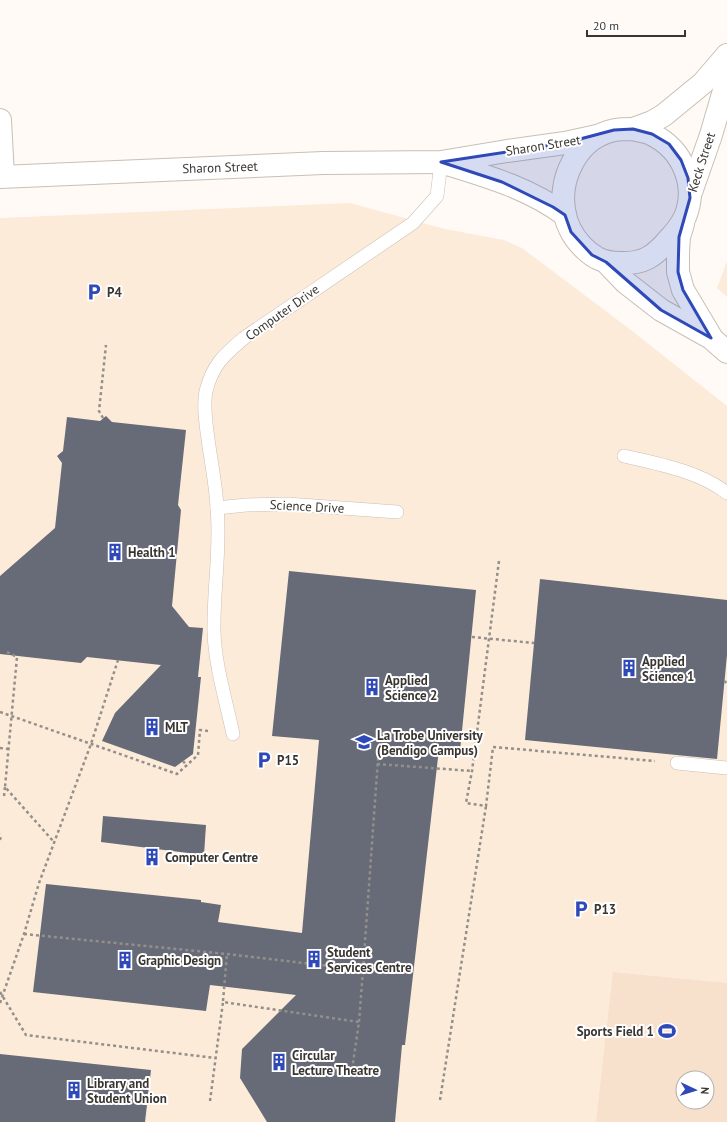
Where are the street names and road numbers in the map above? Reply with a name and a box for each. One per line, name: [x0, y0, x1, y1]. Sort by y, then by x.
street label: Keck Street: [684, 129, 719, 194]
street label: Sharon Street: [504, 131, 582, 160]
street label: Sharon Street: [182, 158, 259, 177]
street label: Computer Drive: [242, 281, 323, 344]
street label: Science Drive: [269, 496, 345, 517]

